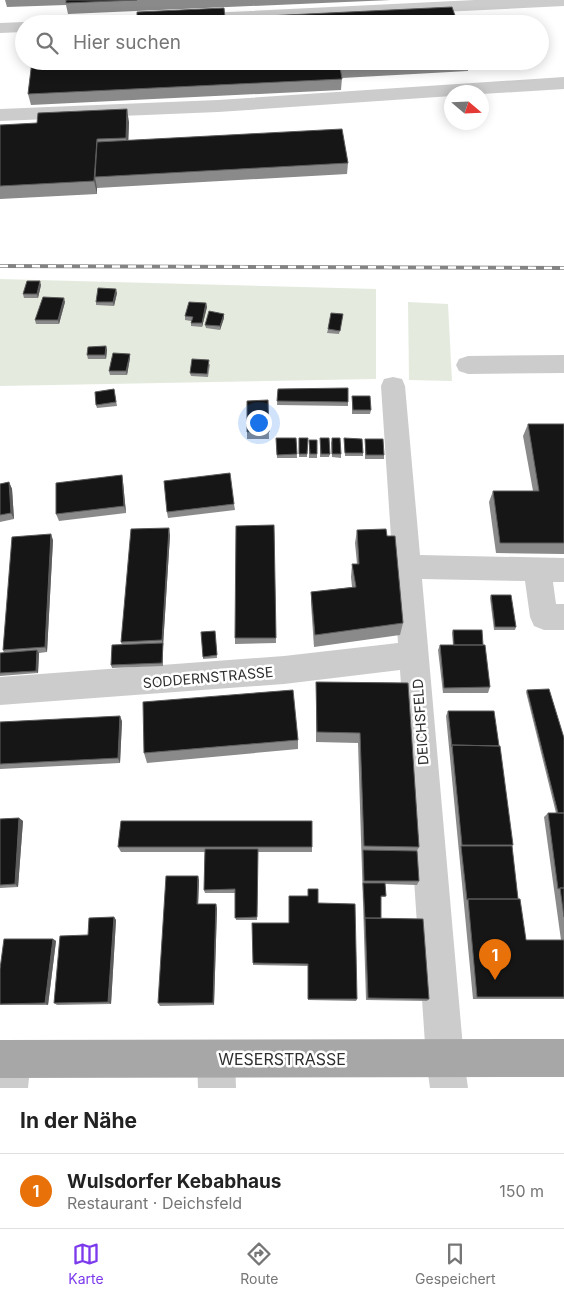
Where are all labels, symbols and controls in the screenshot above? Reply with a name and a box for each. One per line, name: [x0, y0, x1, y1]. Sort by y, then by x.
search box: [15, 15, 549, 70]
icon: search: [33, 29, 61, 57]
text: Hier suchen: [73, 31, 181, 54]
north arrow: [444, 85, 489, 130]
your location: [246, 410, 272, 436]
street label: SODDERNSTRASSE: [142, 663, 274, 691]
street label: DEICHSFELD: [409, 678, 431, 766]
pin: 1: [479, 939, 511, 980]
street label: WESERSTRASSE: [218, 1049, 346, 1069]
text: In der Nähe: [20, 1108, 137, 1133]
text: Wulsdorfer Kebabhaus: [67, 1170, 282, 1193]
text: 1: [33, 1181, 39, 1201]
text: 150 m: [499, 1181, 544, 1201]
text: Restaurant · Deichsfeld: [67, 1193, 242, 1213]
tab: Karte: [68, 1240, 104, 1287]
tab: Route: [240, 1240, 278, 1287]
tab: Gespeichert: [415, 1240, 496, 1287]

